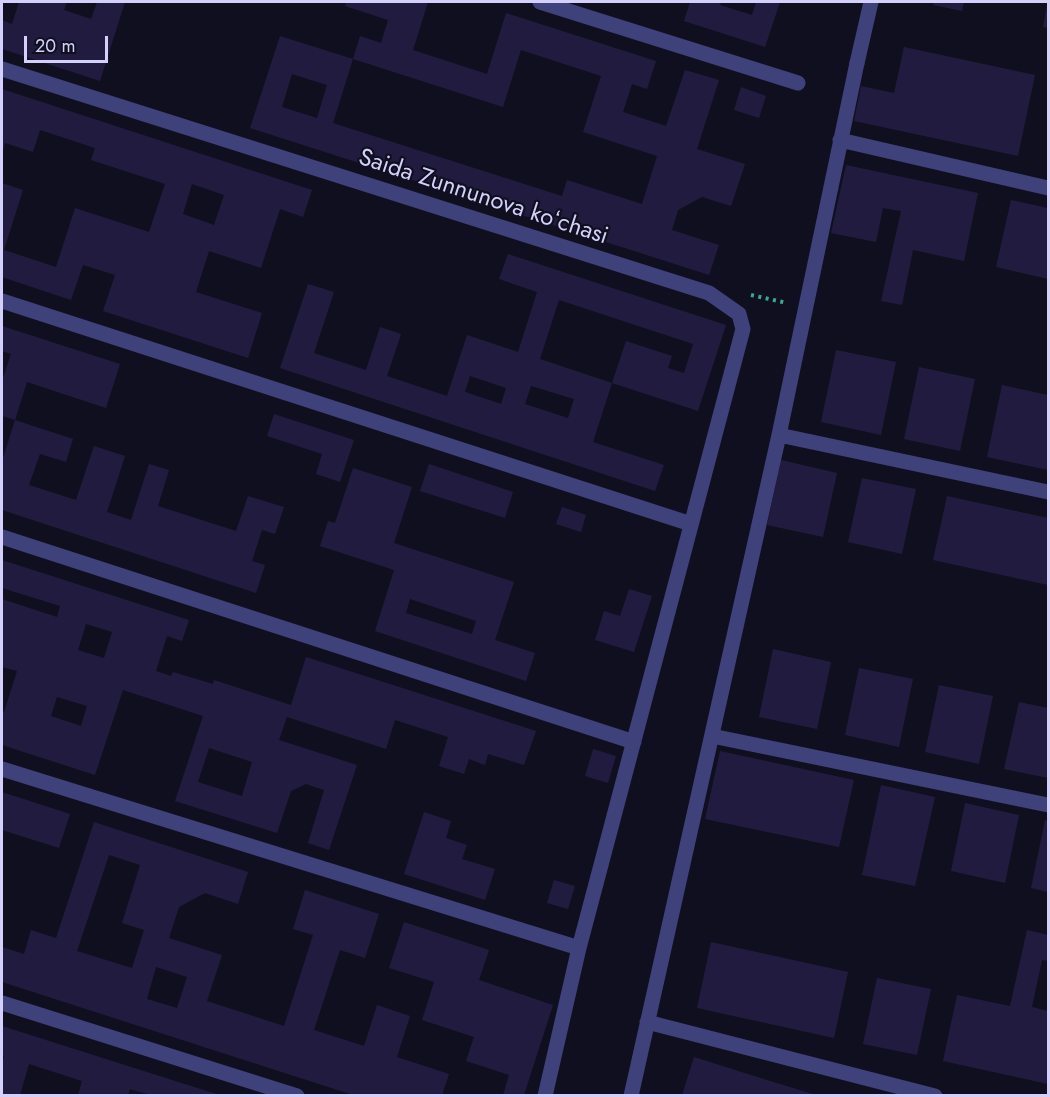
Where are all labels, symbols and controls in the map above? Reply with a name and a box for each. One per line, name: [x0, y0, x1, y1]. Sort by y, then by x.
scale bar: [27, 24, 111, 62]
text: 20 m: [35, 33, 75, 59]
street label: Saida Zunnunova koʻchasi: [354, 144, 612, 252]

